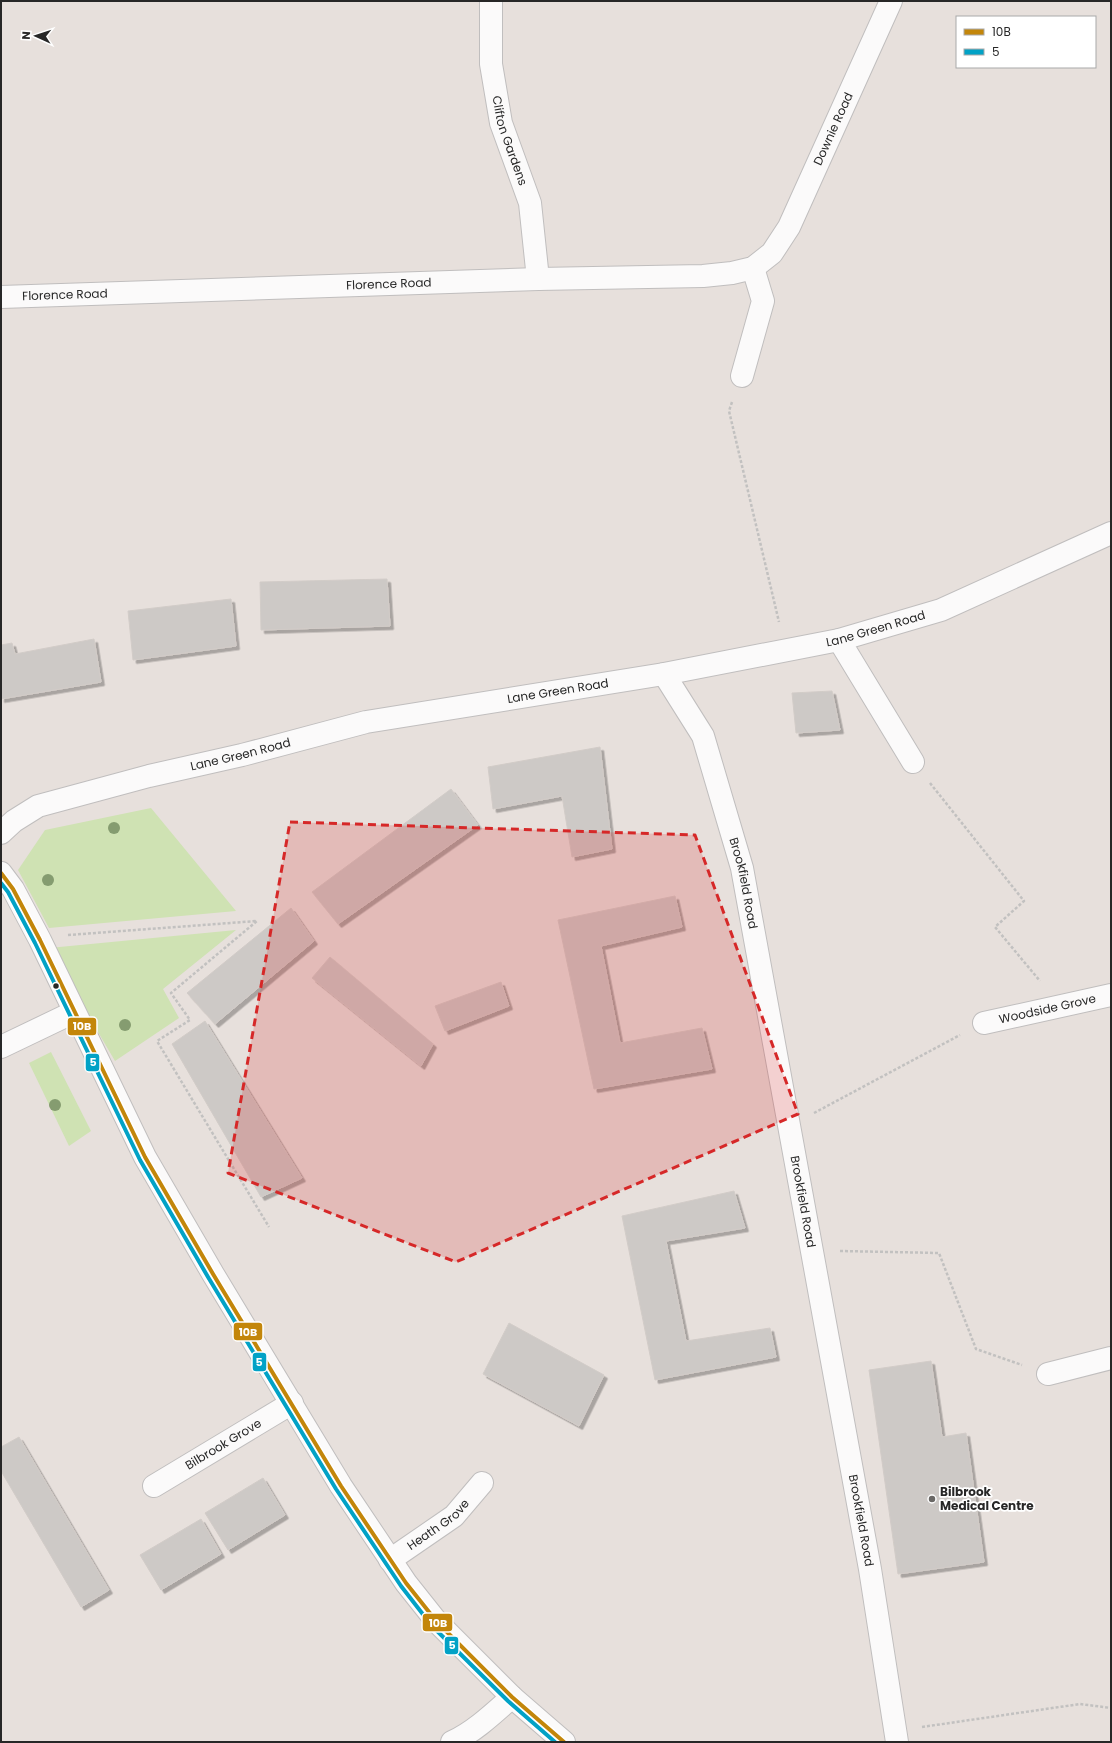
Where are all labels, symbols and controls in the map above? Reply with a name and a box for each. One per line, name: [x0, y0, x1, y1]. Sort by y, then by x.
north arrow: [16, 16, 56, 56]
legend: [956, 16, 1096, 68]
text: 10B: [992, 23, 1011, 40]
text: N: [18, 31, 34, 40]
text: 5: [992, 43, 1000, 60]
street label: Downie Road: [809, 89, 857, 168]
street label: Clifton Gardens: [488, 94, 532, 188]
street label: Florence Road: [346, 274, 432, 293]
street label: Florence Road: [22, 284, 108, 304]
street label: Lane Green Road: [825, 606, 927, 650]
street label: Lane Green Road: [506, 674, 610, 707]
street label: Lane Green Road: [189, 733, 292, 774]
street label: Brookfield Road: [725, 835, 762, 930]
unlabelled marker: [51, 981, 61, 991]
street label: Woodside Grove: [997, 990, 1098, 1027]
line badge: 10B: [67, 1017, 97, 1036]
text: 10B: [73, 1018, 91, 1034]
line badge: 5: [85, 1053, 100, 1072]
text: 5: [89, 1054, 97, 1070]
street label: Brookfield Road: [787, 1154, 820, 1249]
line badge: 10B: [233, 1322, 263, 1341]
text: 10B: [239, 1324, 257, 1340]
line badge: 5: [252, 1352, 267, 1372]
text: 5: [255, 1354, 263, 1370]
street label: Bilbrook Grove: [182, 1414, 265, 1473]
street label: Brookfield Road: [845, 1473, 878, 1568]
place label: Bilbrook Medical Centre: [940, 1483, 1034, 1514]
marker: Bilbrook Medical Centre: [927, 1494, 937, 1504]
street label: Heath Grove: [403, 1495, 473, 1554]
line badge: 10B: [422, 1613, 453, 1632]
text: 10B: [429, 1615, 447, 1631]
line badge: 5: [444, 1636, 459, 1655]
text: 5: [448, 1637, 456, 1653]

